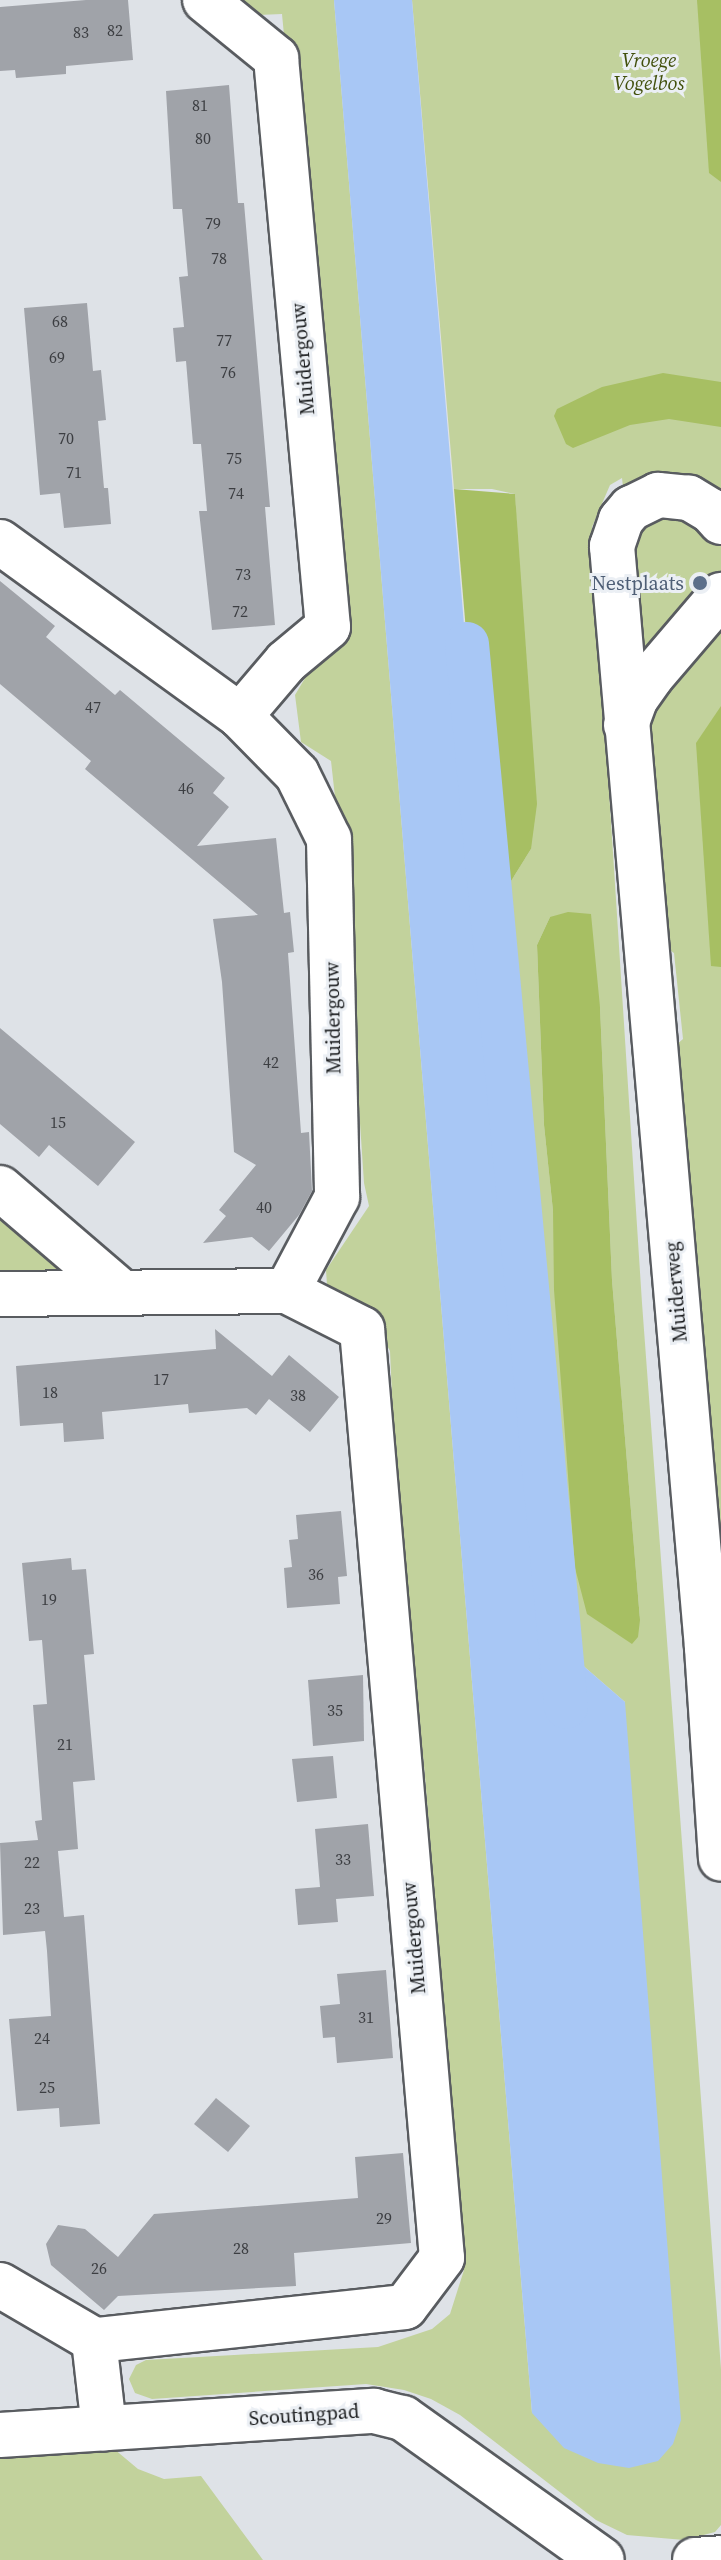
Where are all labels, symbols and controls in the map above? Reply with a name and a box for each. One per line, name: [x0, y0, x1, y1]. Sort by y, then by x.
house number: 82: [107, 20, 123, 40]
house number: 83: [73, 22, 89, 42]
park label: Vroege Vogelbos: [613, 48, 685, 95]
house number: 81: [192, 95, 208, 115]
house number: 80: [195, 128, 211, 148]
house number: 79: [205, 213, 221, 233]
house number: 78: [211, 248, 227, 268]
street label: Muidergouw: [286, 302, 320, 416]
house number: 68: [52, 311, 68, 331]
house number: 77: [216, 330, 232, 350]
house number: 69: [49, 347, 65, 367]
house number: 76: [220, 362, 236, 382]
house number: 70: [58, 428, 74, 448]
house number: 75: [226, 448, 242, 468]
house number: 71: [66, 462, 82, 482]
house number: 74: [228, 483, 244, 503]
house number: 73: [235, 564, 251, 584]
place label: Nestplaats: [591, 571, 684, 595]
marker: Nestplaats: [691, 574, 709, 592]
house number: 72: [232, 601, 248, 621]
house number: 47: [85, 697, 101, 717]
house number: 46: [178, 778, 194, 798]
street label: Muidergouw: [320, 962, 346, 1074]
house number: 42: [263, 1052, 279, 1072]
house number: 15: [50, 1112, 66, 1132]
house number: 40: [256, 1197, 272, 1217]
street label: Muiderweg: [660, 1241, 692, 1343]
house number: 17: [153, 1369, 169, 1389]
house number: 18: [42, 1382, 58, 1402]
house number: 38: [290, 1385, 306, 1405]
house number: 36: [308, 1564, 324, 1584]
house number: 19: [41, 1589, 57, 1609]
house number: 35: [327, 1700, 343, 1720]
house number: 21: [57, 1734, 73, 1754]
house number: 33: [335, 1849, 351, 1869]
house number: 22: [24, 1852, 40, 1872]
street label: Muidergouw: [397, 1881, 431, 1995]
house number: 23: [24, 1898, 40, 1918]
house number: 31: [358, 2007, 374, 2027]
house number: 24: [34, 2028, 50, 2048]
house number: 25: [39, 2077, 55, 2097]
house number: 29: [376, 2208, 392, 2228]
house number: 28: [233, 2238, 249, 2258]
house number: 26: [91, 2258, 107, 2278]
street label: Scoutingpad: [248, 2399, 360, 2431]

